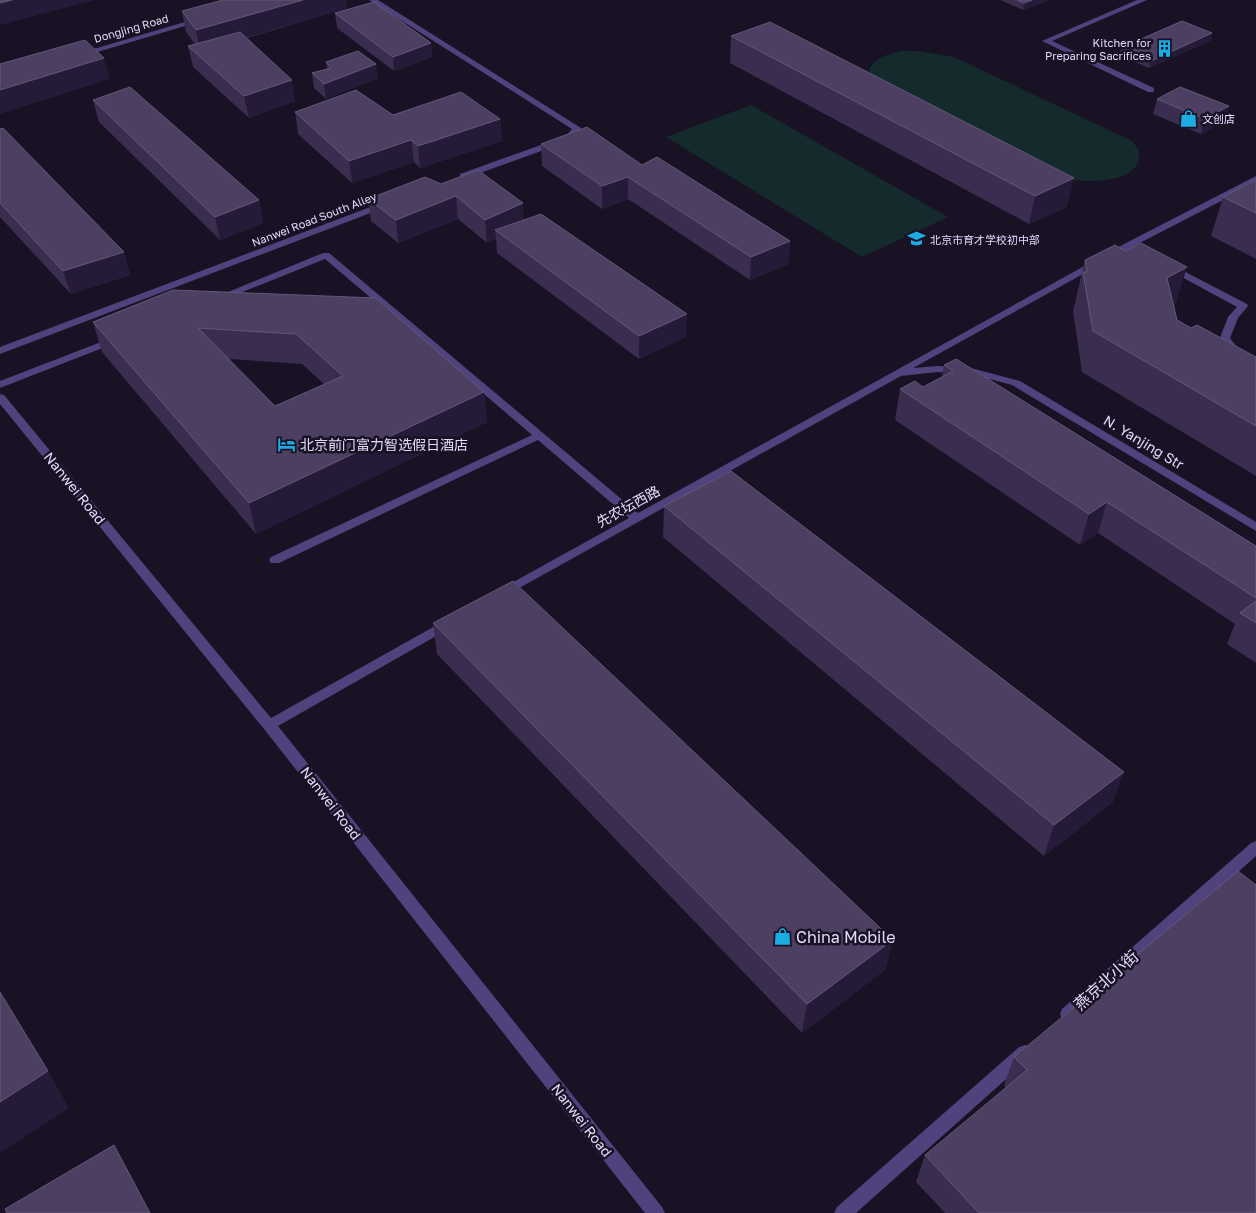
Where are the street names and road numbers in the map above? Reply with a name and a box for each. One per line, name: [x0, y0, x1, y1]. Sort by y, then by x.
street label: Dongjing Road: [92, 11, 170, 45]
street label: Nanwei Road South Alley: [250, 189, 378, 249]
street label: N. Yanjing Str: [1101, 411, 1188, 473]
street label: Nanwei Road: [41, 448, 109, 528]
street label: 先农坛西路: [593, 482, 663, 530]
street label: Nanwei Road: [297, 763, 365, 843]
street label: 燕京北小街: [1070, 946, 1142, 1014]
street label: Nanwei Road: [548, 1080, 616, 1160]

